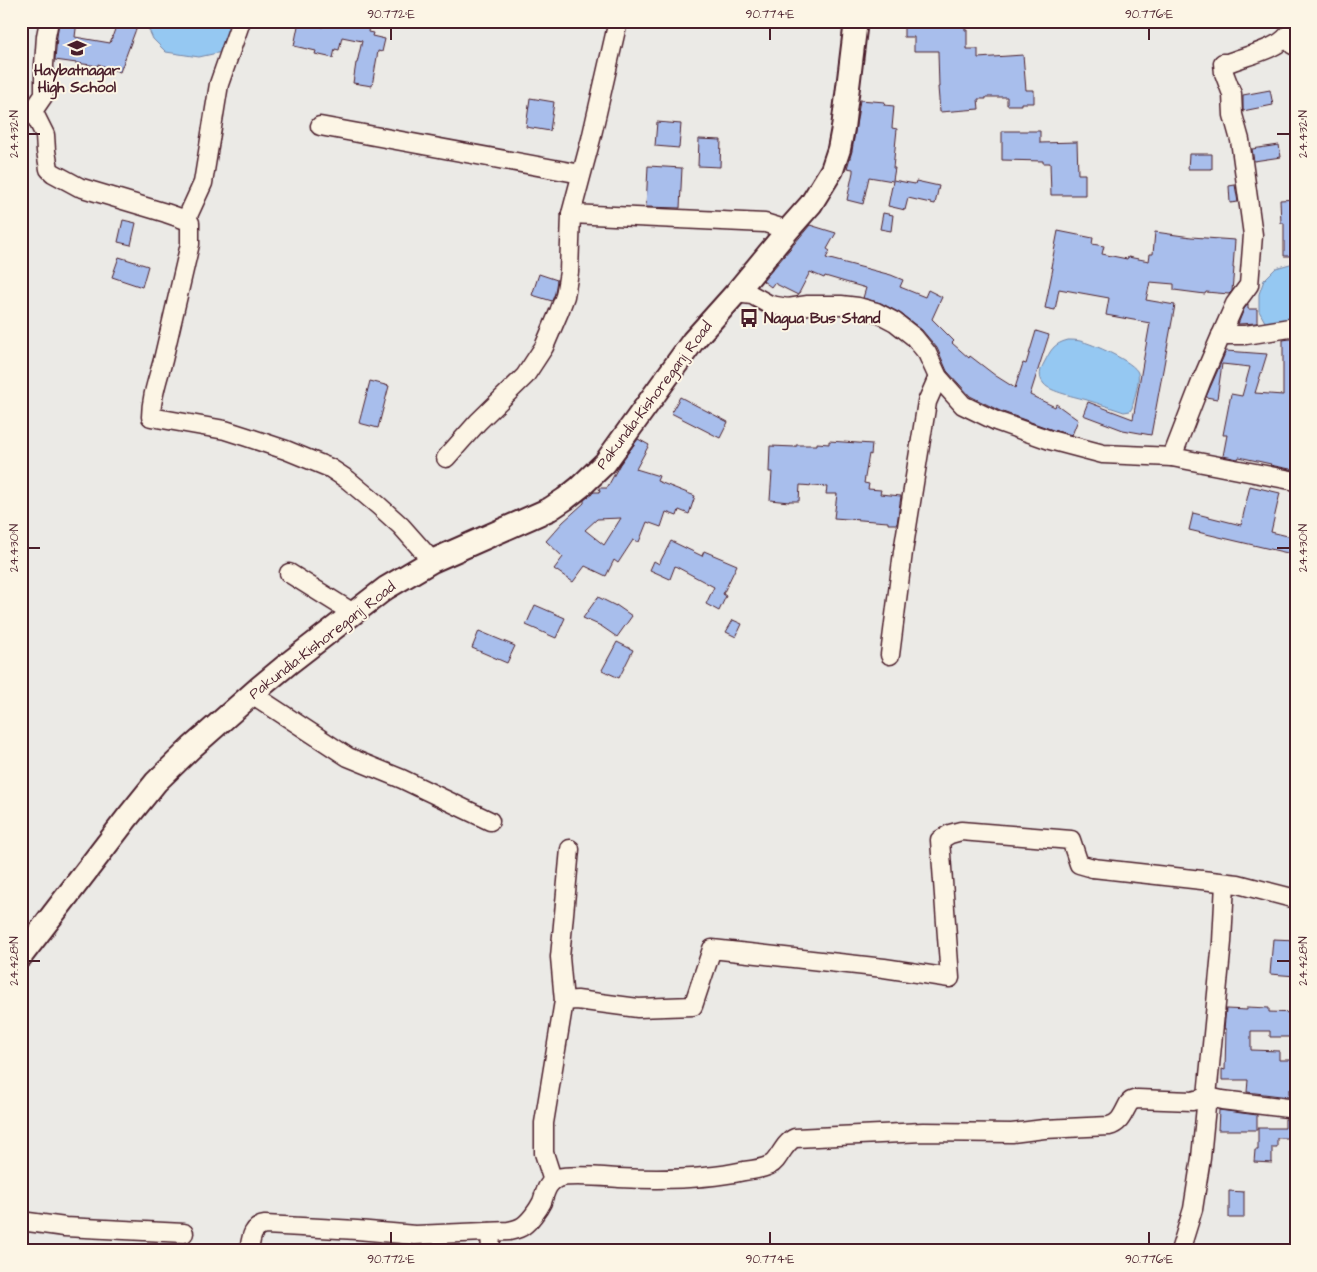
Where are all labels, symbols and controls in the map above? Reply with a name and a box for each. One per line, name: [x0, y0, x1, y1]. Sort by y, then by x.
text: 90.772°E: [367, 6, 415, 23]
text: 90.774°E: [746, 6, 794, 23]
text: 90.776°E: [1125, 6, 1173, 23]
school or university icon: Haybatnagar High School: [66, 37, 88, 59]
place label: Haybatnagar High School: [34, 60, 121, 100]
text: 24.432°N: [6, 110, 23, 158]
text: 24.432°N: [1295, 110, 1312, 158]
bus stop icon: Nagua Bus Stand: [738, 307, 760, 329]
place label: Nagua Bus Stand: [764, 308, 881, 331]
street label: Pakundia-Kishoreganj Road: [592, 317, 718, 474]
text: 24.430°N: [6, 523, 23, 572]
text: 24.430°N: [1295, 523, 1312, 572]
street label: Pakundia-Kishoreganj Road: [245, 576, 401, 705]
text: 24.428°N: [6, 936, 23, 986]
text: 24.428°N: [1295, 936, 1312, 986]
text: 90.772°E: [367, 1251, 415, 1268]
text: 90.774°E: [746, 1251, 794, 1268]
text: 90.776°E: [1125, 1251, 1173, 1268]

